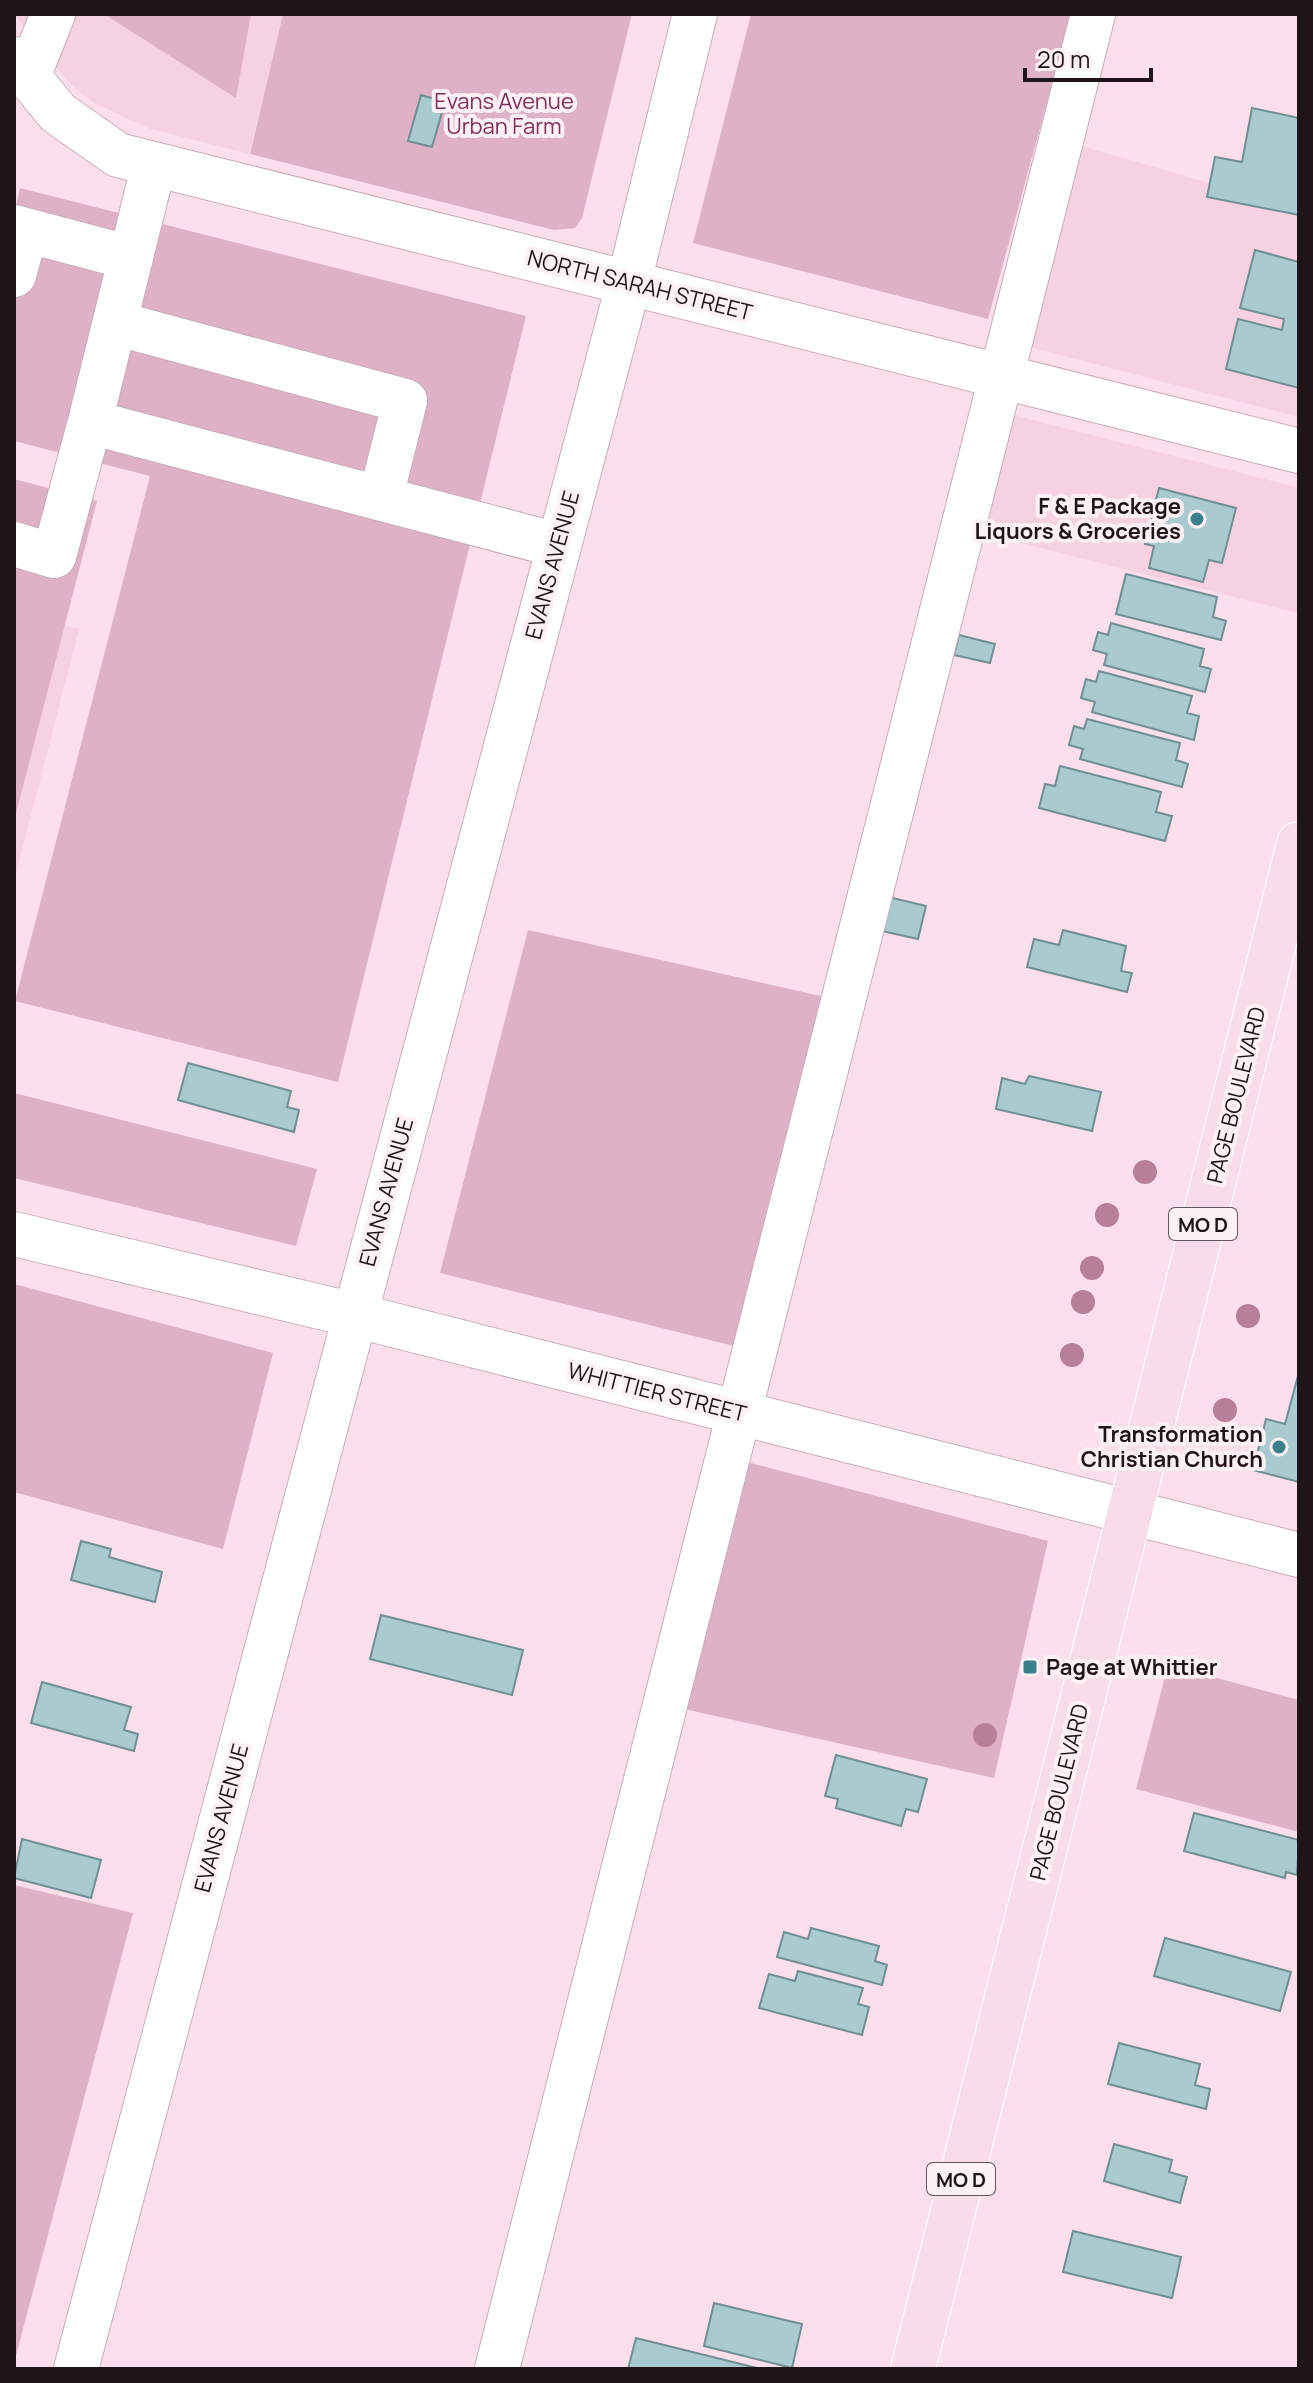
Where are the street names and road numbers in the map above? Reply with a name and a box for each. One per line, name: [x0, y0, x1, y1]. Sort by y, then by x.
street label: NORTH SARAH STREET: [524, 243, 756, 327]
street label: EVANS AVENUE: [518, 487, 586, 643]
street label: PAGE BOULEVARD: [1200, 1004, 1272, 1186]
street label: EVANS AVENUE: [352, 1114, 420, 1270]
road number: MO D: [1169, 1208, 1237, 1240]
street label: WHITTIER STREET: [565, 1355, 749, 1429]
street label: PAGE BOULEVARD: [1023, 1701, 1095, 1883]
street label: EVANS AVENUE: [187, 1740, 255, 1896]
road number: MO D: [927, 2163, 995, 2195]

